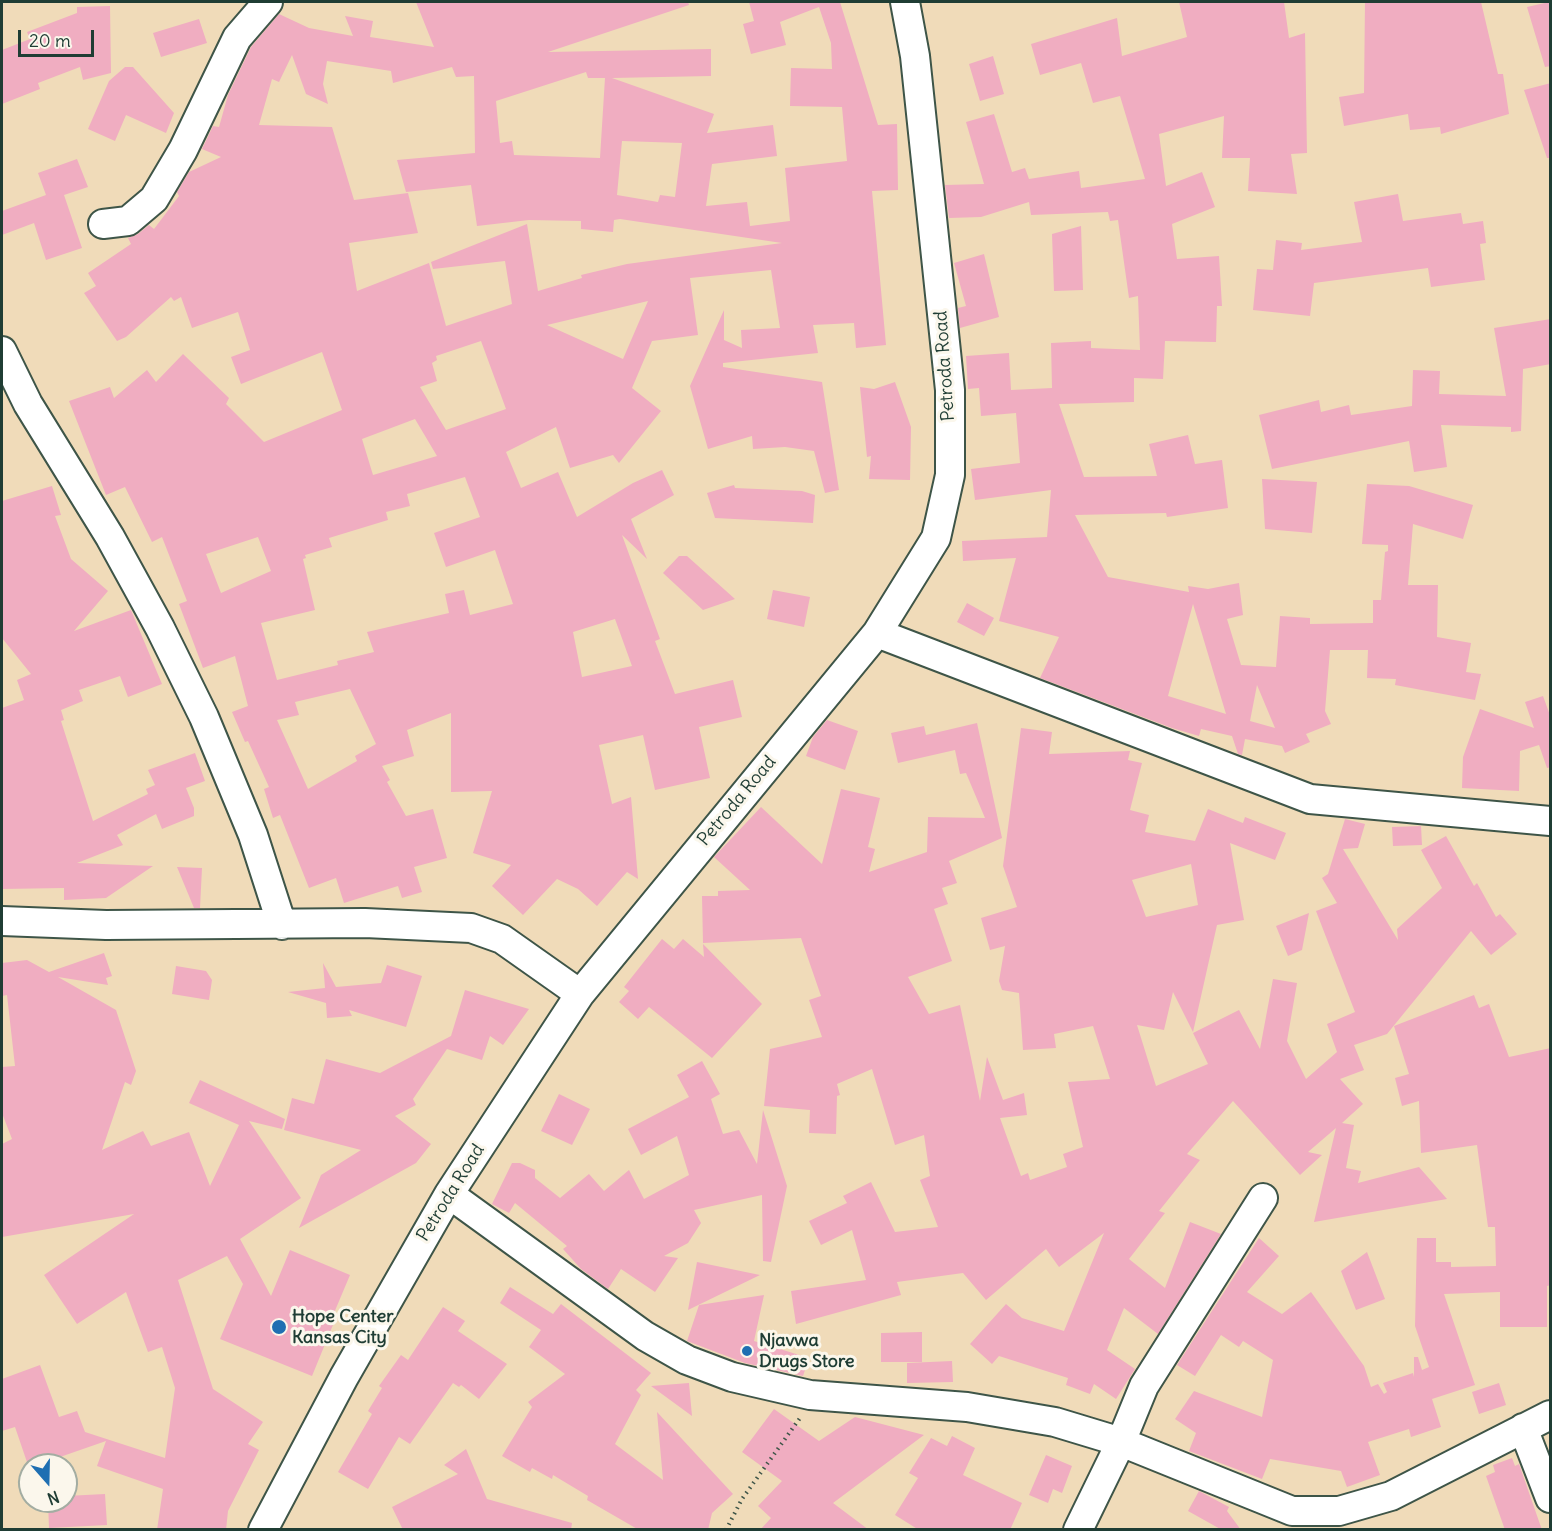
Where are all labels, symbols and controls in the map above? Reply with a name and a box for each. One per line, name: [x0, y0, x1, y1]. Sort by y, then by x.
scale bar: [21, 18, 98, 56]
text: 20 m: [29, 29, 71, 52]
street label: Petroda Road: [930, 310, 960, 422]
street label: Petroda Road: [693, 752, 781, 850]
street label: Petroda Road: [413, 1140, 489, 1246]
place label: Hope Center Kansas City: [292, 1306, 394, 1348]
marker: Hope Center Kansas City: [270, 1318, 288, 1336]
place label: Njavwa Drugs Store: [759, 1330, 854, 1372]
marker: Njavwa Drugs Store: [740, 1344, 754, 1358]
north arrow: [18, 1453, 78, 1513]
text: N: [45, 1487, 62, 1509]

